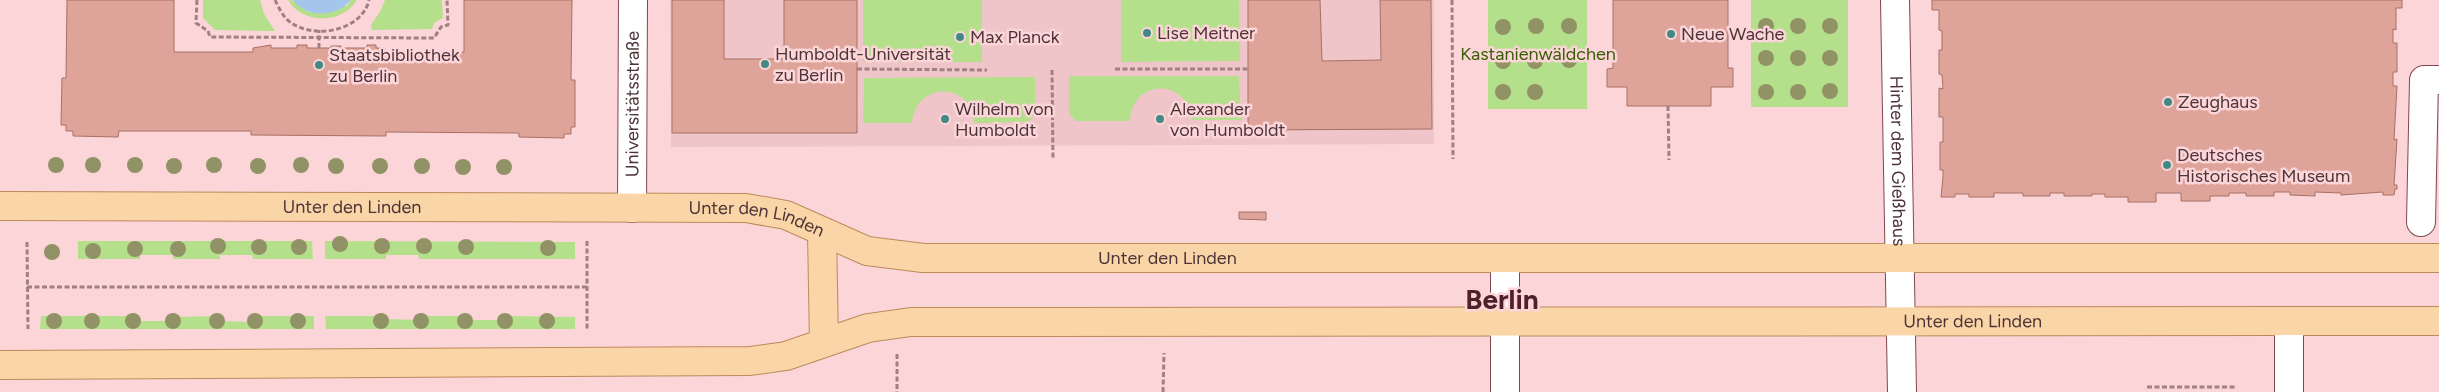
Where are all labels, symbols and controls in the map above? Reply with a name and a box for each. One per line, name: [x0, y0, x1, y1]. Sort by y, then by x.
place label: Lise Meitner: [1157, 22, 1255, 44]
place label: Neue Wache: [1681, 23, 1785, 45]
place label: Max Planck: [970, 26, 1060, 48]
marker: Lise Meitner: [1141, 27, 1153, 39]
marker: Neue Wache: [1665, 28, 1677, 40]
street label: Universitätsstraße: [621, 31, 644, 177]
marker: Max Planck: [954, 31, 966, 43]
place label: Humboldt-Universität zu Berlin: [775, 43, 951, 86]
park label: Kastanienwäldchen: [1460, 43, 1616, 65]
place label: Staatsbibliothek zu Berlin: [329, 44, 460, 87]
marker: Humboldt-Universität zu Berlin: [759, 58, 771, 70]
marker: Staatsbibliothek zu Berlin: [313, 59, 325, 71]
street label: Hinter dem Gießhaus: [1885, 75, 1910, 246]
place label: Zeughaus: [2178, 91, 2258, 113]
marker: Zeughaus: [2162, 96, 2174, 108]
place label: Wilhelm von Humboldt: [955, 98, 1054, 141]
place label: Alexander von Humboldt: [1170, 98, 1285, 141]
marker: Wilhelm von Humboldt: [939, 113, 951, 125]
marker: Alexander von Humboldt: [1154, 113, 1166, 125]
place label: Deutsches Historisches Museum: [2177, 144, 2350, 187]
marker: Deutsches Historisches Museum: [2161, 159, 2173, 171]
street label: Unter den Linden: [283, 196, 421, 218]
street label: Unter den Linden: [689, 197, 828, 242]
street label: Unter den Linden: [1098, 247, 1237, 269]
district label: Berlin: [1465, 282, 1539, 316]
street label: Unter den Linden: [1903, 310, 2042, 332]

